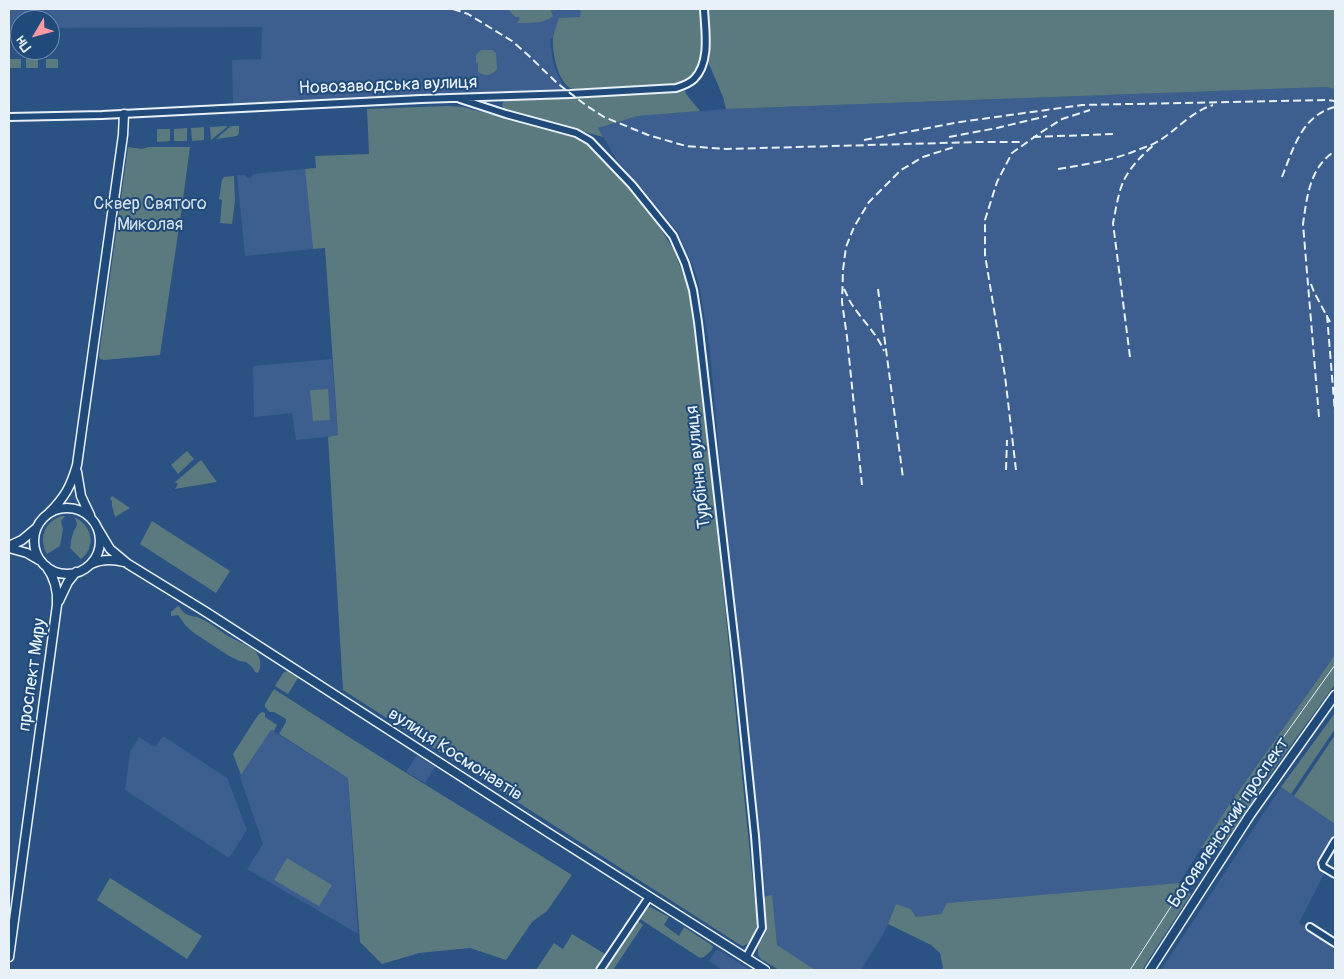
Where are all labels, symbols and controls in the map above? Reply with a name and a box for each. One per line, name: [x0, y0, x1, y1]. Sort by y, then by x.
north arrow: [10, 10, 60, 60]
text: Пн: [12, 32, 35, 55]
street label: Новозаводська вулиця: [298, 72, 478, 100]
park label: Сквер Святого Миколая: [93, 193, 207, 235]
street label: Турбінна вулиця: [682, 404, 716, 530]
street label: проспект Миру: [14, 617, 52, 733]
street label: вулиця Космонавтів: [384, 704, 526, 806]
street label: Богоявленський проспект: [1164, 734, 1294, 912]

